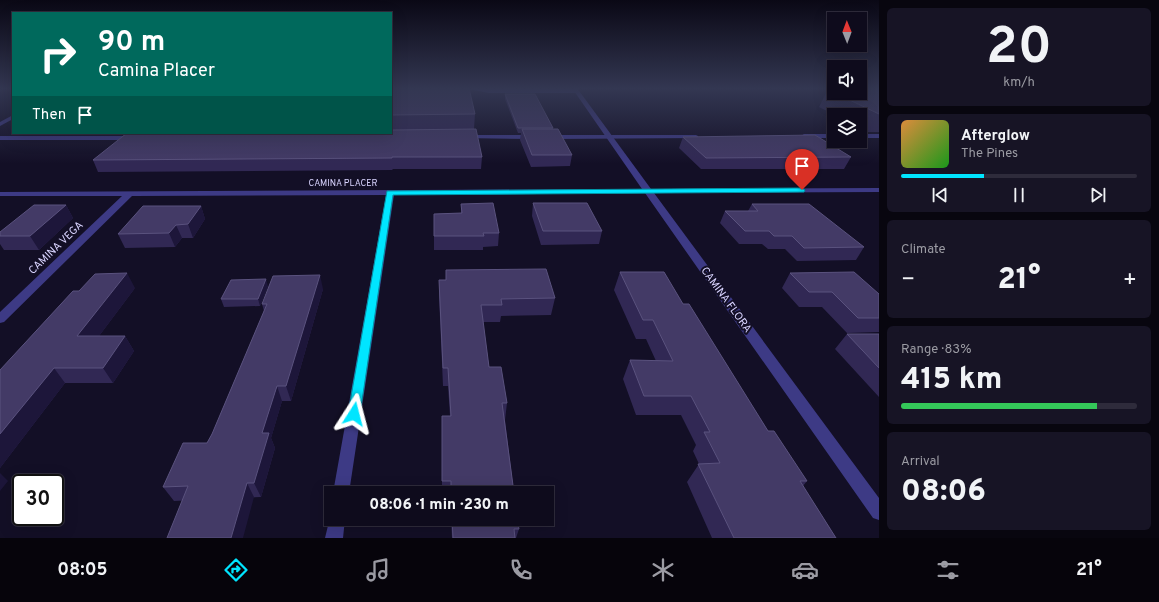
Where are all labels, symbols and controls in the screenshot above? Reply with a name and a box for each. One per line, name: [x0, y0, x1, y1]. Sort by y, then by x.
north arrow: [827, 12, 867, 52]
map controls: [827, 12, 867, 148]
text: 20: [986, 16, 1052, 82]
text: 90 m: [98, 25, 165, 61]
icon: right: [32, 28, 84, 80]
text: Camina Placer: [98, 60, 215, 83]
button: sound: [827, 60, 867, 100]
text: km/h: [1003, 75, 1035, 91]
icon: arrive: [74, 104, 96, 126]
text: Then: [32, 106, 66, 125]
button: layers: [827, 108, 867, 148]
text: Afterglow: [961, 127, 1030, 146]
text: The Pines: [961, 146, 1018, 162]
pin: [785, 149, 819, 190]
icon: arrive: [791, 155, 813, 177]
street label: CAMINA PLACER: [309, 178, 377, 189]
icon: previous: [929, 184, 951, 206]
icon: pause: [1008, 184, 1030, 206]
icon: next: [1087, 184, 1109, 206]
street label: CAMINA VEGA: [26, 218, 86, 278]
text: Climate: [901, 242, 946, 258]
text: 21°: [997, 262, 1041, 299]
street label: CAMINA FLORA: [697, 264, 755, 336]
text: −: [901, 267, 915, 294]
text: +: [1123, 267, 1137, 294]
text: Range · 83%: [901, 342, 971, 358]
text: 415 km: [901, 362, 1002, 399]
position arrow: [333, 393, 375, 435]
text: Arrival: [901, 454, 940, 470]
speed limit sign: 30: [12, 474, 64, 526]
text: 08:06: [901, 474, 986, 511]
text: 08:06 · 1 min · 230 m: [369, 496, 509, 515]
icon: directions: [222, 556, 250, 584]
icon: music: [364, 556, 392, 584]
icon: phone: [507, 556, 535, 584]
icon: climate: [649, 556, 677, 584]
icon: car: [791, 556, 819, 584]
icon: filters: [934, 556, 962, 584]
text: 08:05: [57, 559, 108, 582]
text: 21°: [1076, 559, 1102, 582]

